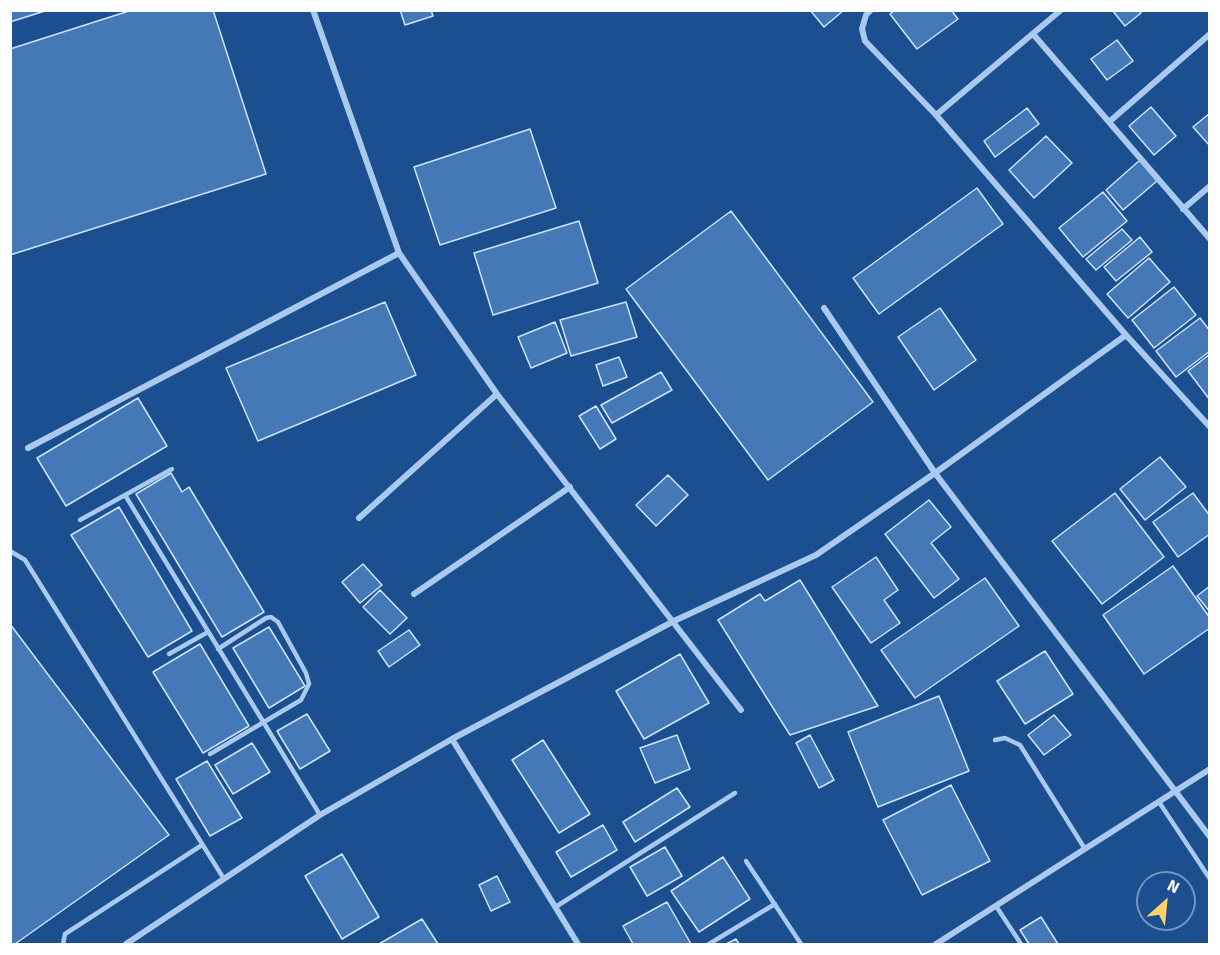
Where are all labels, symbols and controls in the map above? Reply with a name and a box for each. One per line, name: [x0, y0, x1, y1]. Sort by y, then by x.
north arrow: [1136, 871, 1196, 931]
text: N: [1164, 875, 1183, 898]

